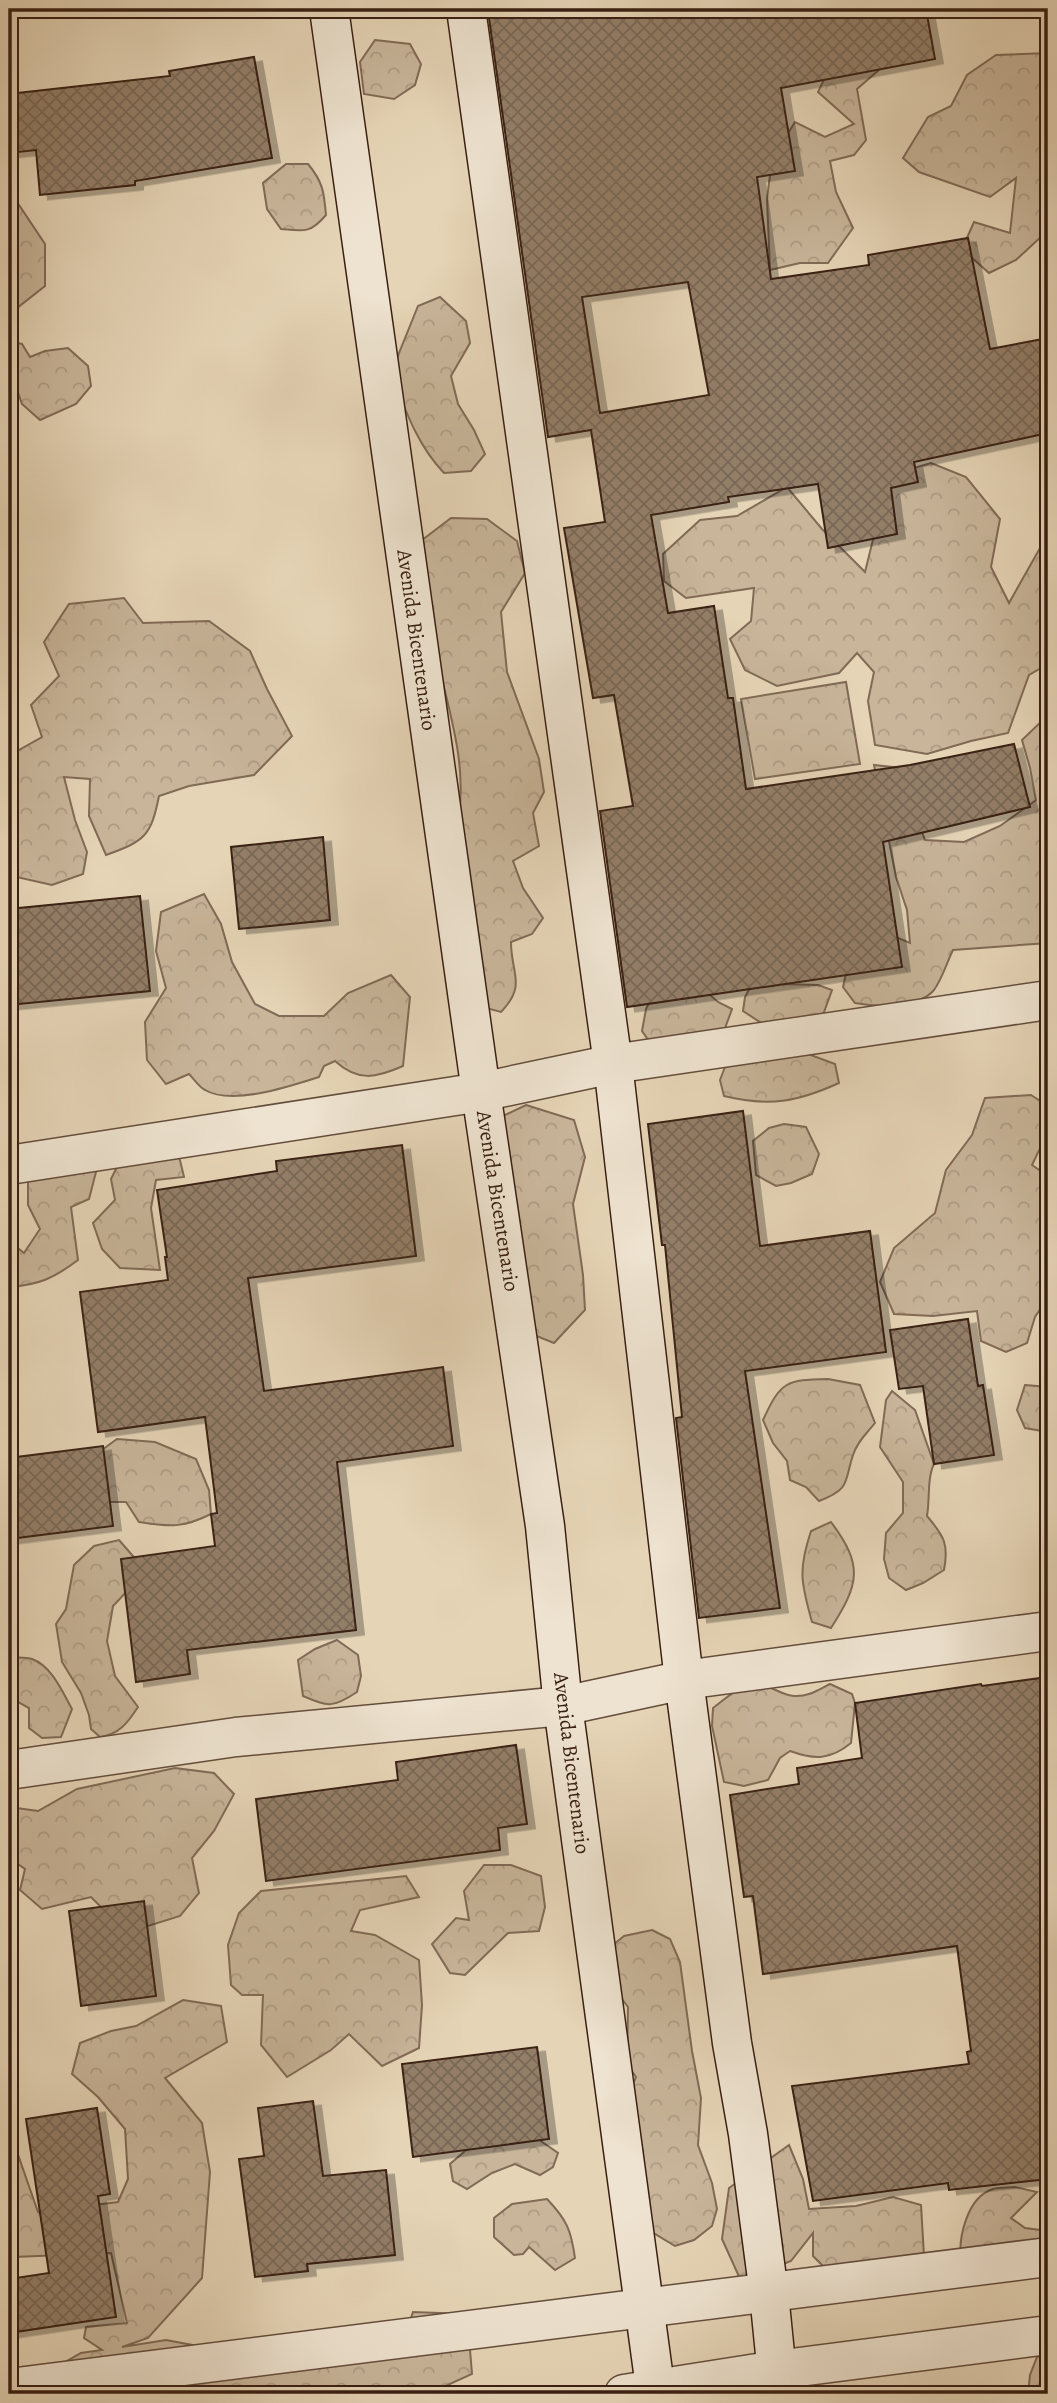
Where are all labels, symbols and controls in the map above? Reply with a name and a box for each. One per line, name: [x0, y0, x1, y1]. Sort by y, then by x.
street label: Avenida Bicentenario: [390, 547, 444, 732]
street label: Avenida Bicentenario: [470, 1108, 526, 1293]
street label: Avenida Bicentenario: [547, 1670, 597, 1855]

